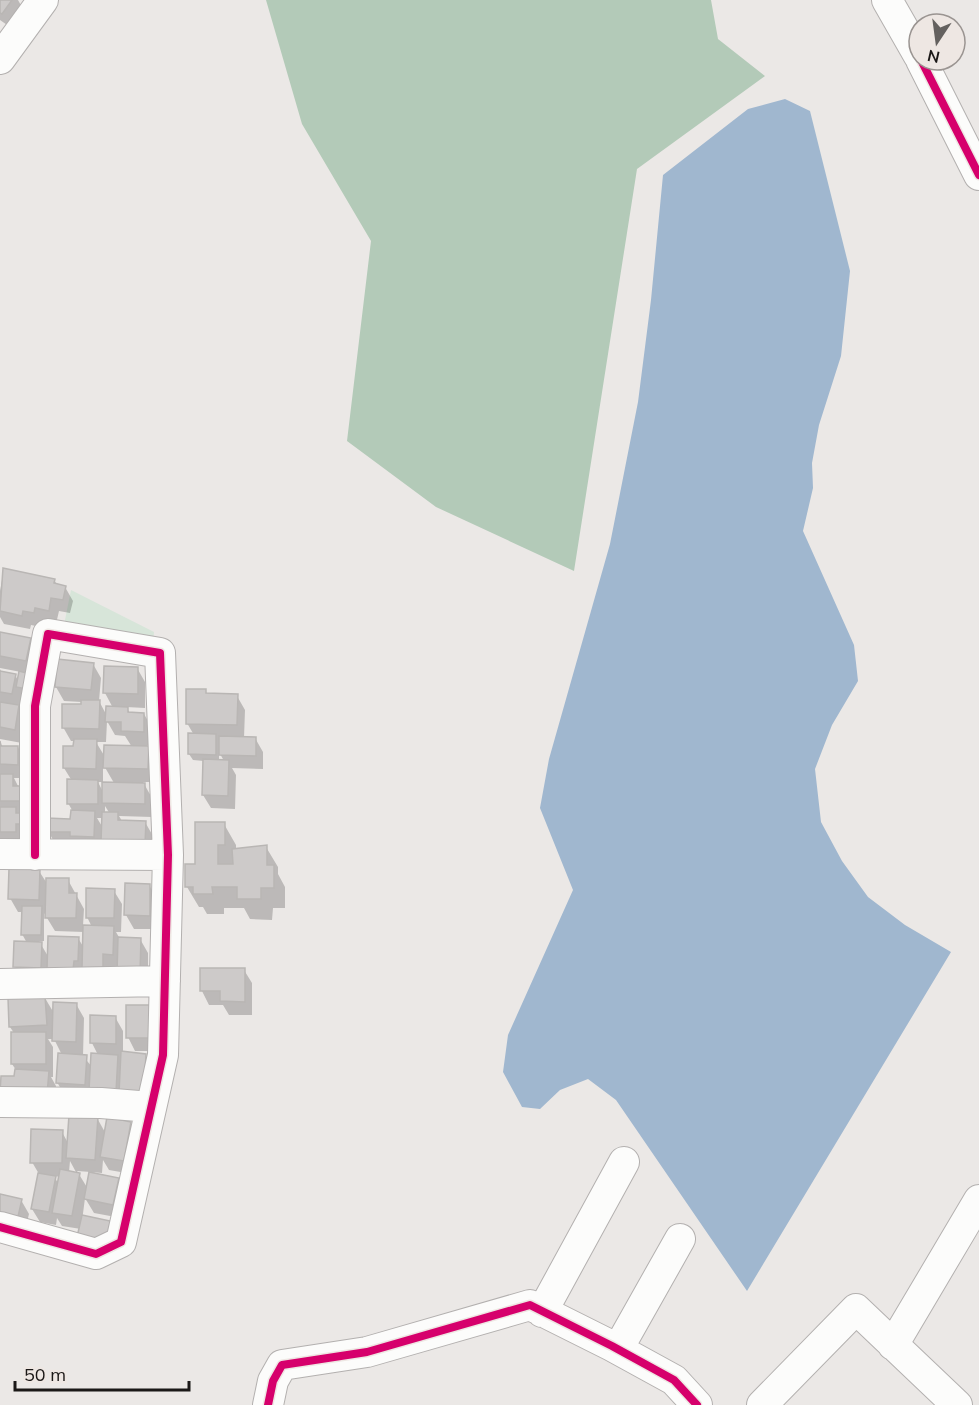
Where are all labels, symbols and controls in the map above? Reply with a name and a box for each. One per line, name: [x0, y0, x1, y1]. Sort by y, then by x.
north arrow: [907, 12, 967, 72]
text: N: [925, 46, 942, 68]
scale bar: [15, 1354, 189, 1392]
text: 50 m: [24, 1363, 66, 1386]

